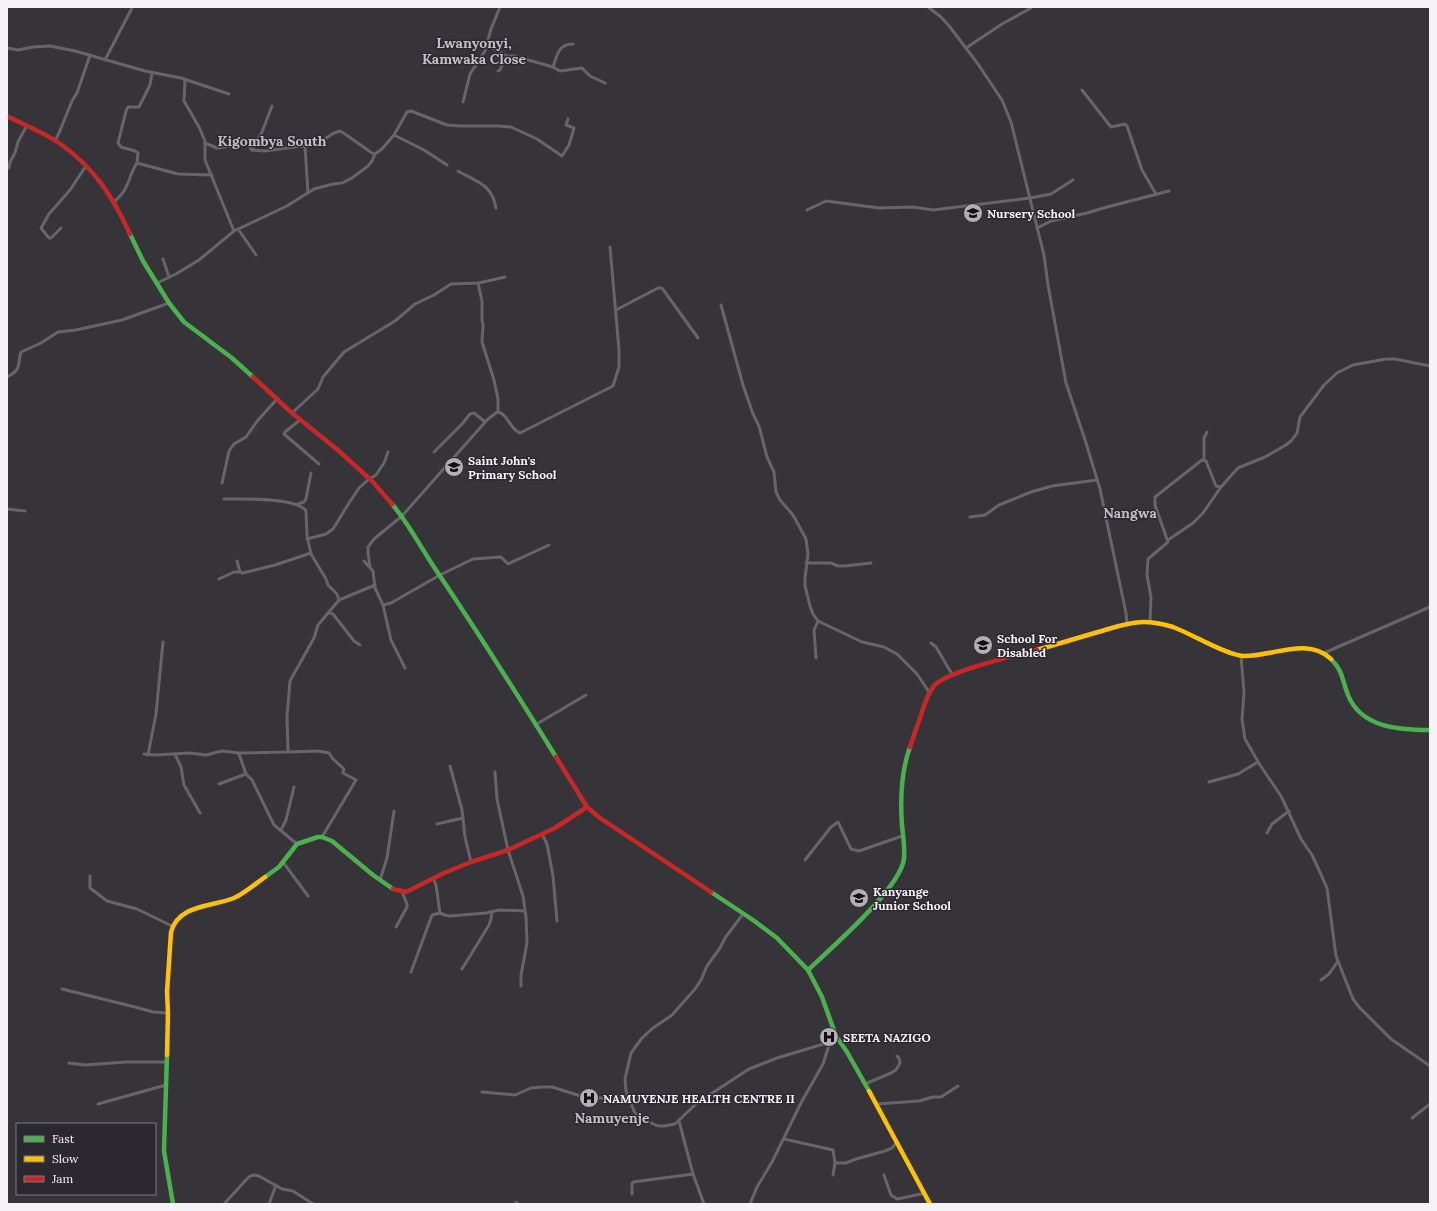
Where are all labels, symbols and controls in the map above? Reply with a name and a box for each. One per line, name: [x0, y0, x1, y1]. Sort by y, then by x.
district label: Lwanyonyi, Kamwaka Close: [422, 34, 527, 68]
district label: Kigombya South: [217, 132, 327, 150]
school or university icon: Nursery School: [962, 202, 984, 224]
place label: Nursery School: [987, 206, 1075, 221]
place label: Saint John's Primary School: [468, 453, 557, 482]
school or university icon: Saint John's Primary School: [443, 456, 465, 478]
district label: Nangwa: [1103, 504, 1157, 522]
place label: School For Disabled: [997, 631, 1057, 660]
school or university icon: School For Disabled: [972, 634, 994, 656]
place label: Kanyange Junior School: [873, 884, 951, 913]
school or university icon: Kanyange Junior School: [848, 887, 870, 909]
hospital icon: SEETA NAZIGO: [818, 1026, 840, 1048]
place label: SEETA NAZIGO: [843, 1030, 931, 1045]
hospital icon: NAMUYENJE HEALTH CENTRE II: [578, 1087, 600, 1109]
place label: NAMUYENJE HEALTH CENTRE II: [603, 1091, 795, 1106]
district label: Namuyenje: [575, 1109, 650, 1127]
legend: [16, 1123, 156, 1195]
text: Fast: [52, 1131, 75, 1146]
text: Slow: [52, 1151, 79, 1166]
text: Jam: [51, 1171, 73, 1186]

